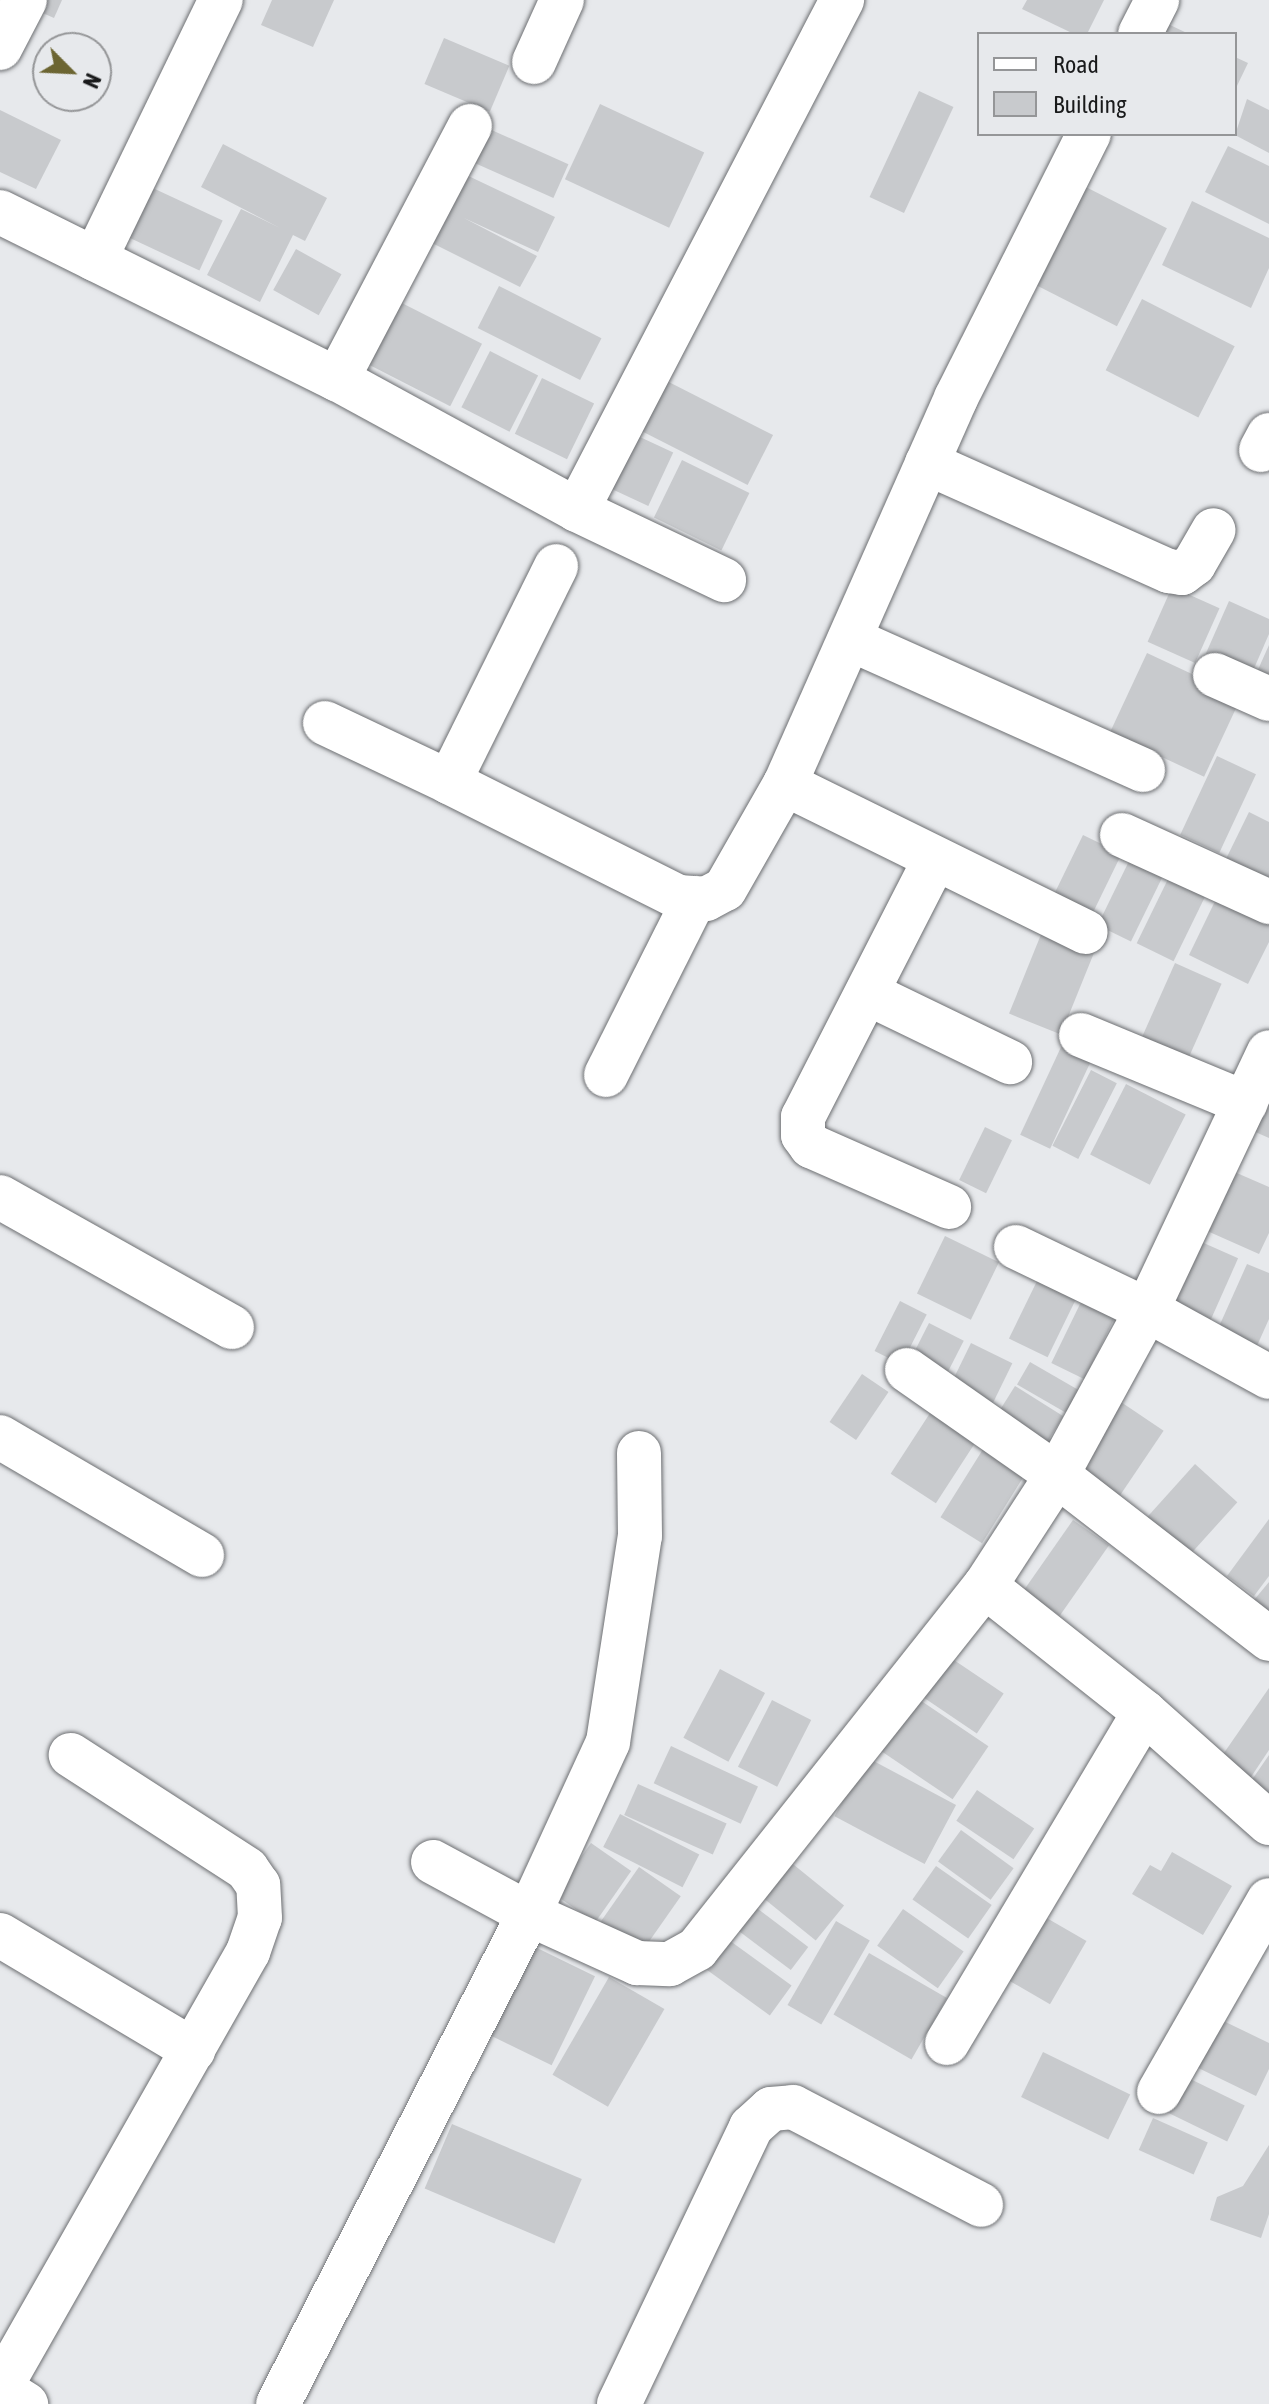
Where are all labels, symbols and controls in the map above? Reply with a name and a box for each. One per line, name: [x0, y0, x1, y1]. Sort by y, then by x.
north arrow: [32, 32, 112, 112]
legend: [977, 32, 1237, 136]
text: Road: [1053, 51, 1099, 78]
text: N: [78, 70, 107, 92]
text: Building: [1053, 91, 1126, 118]

